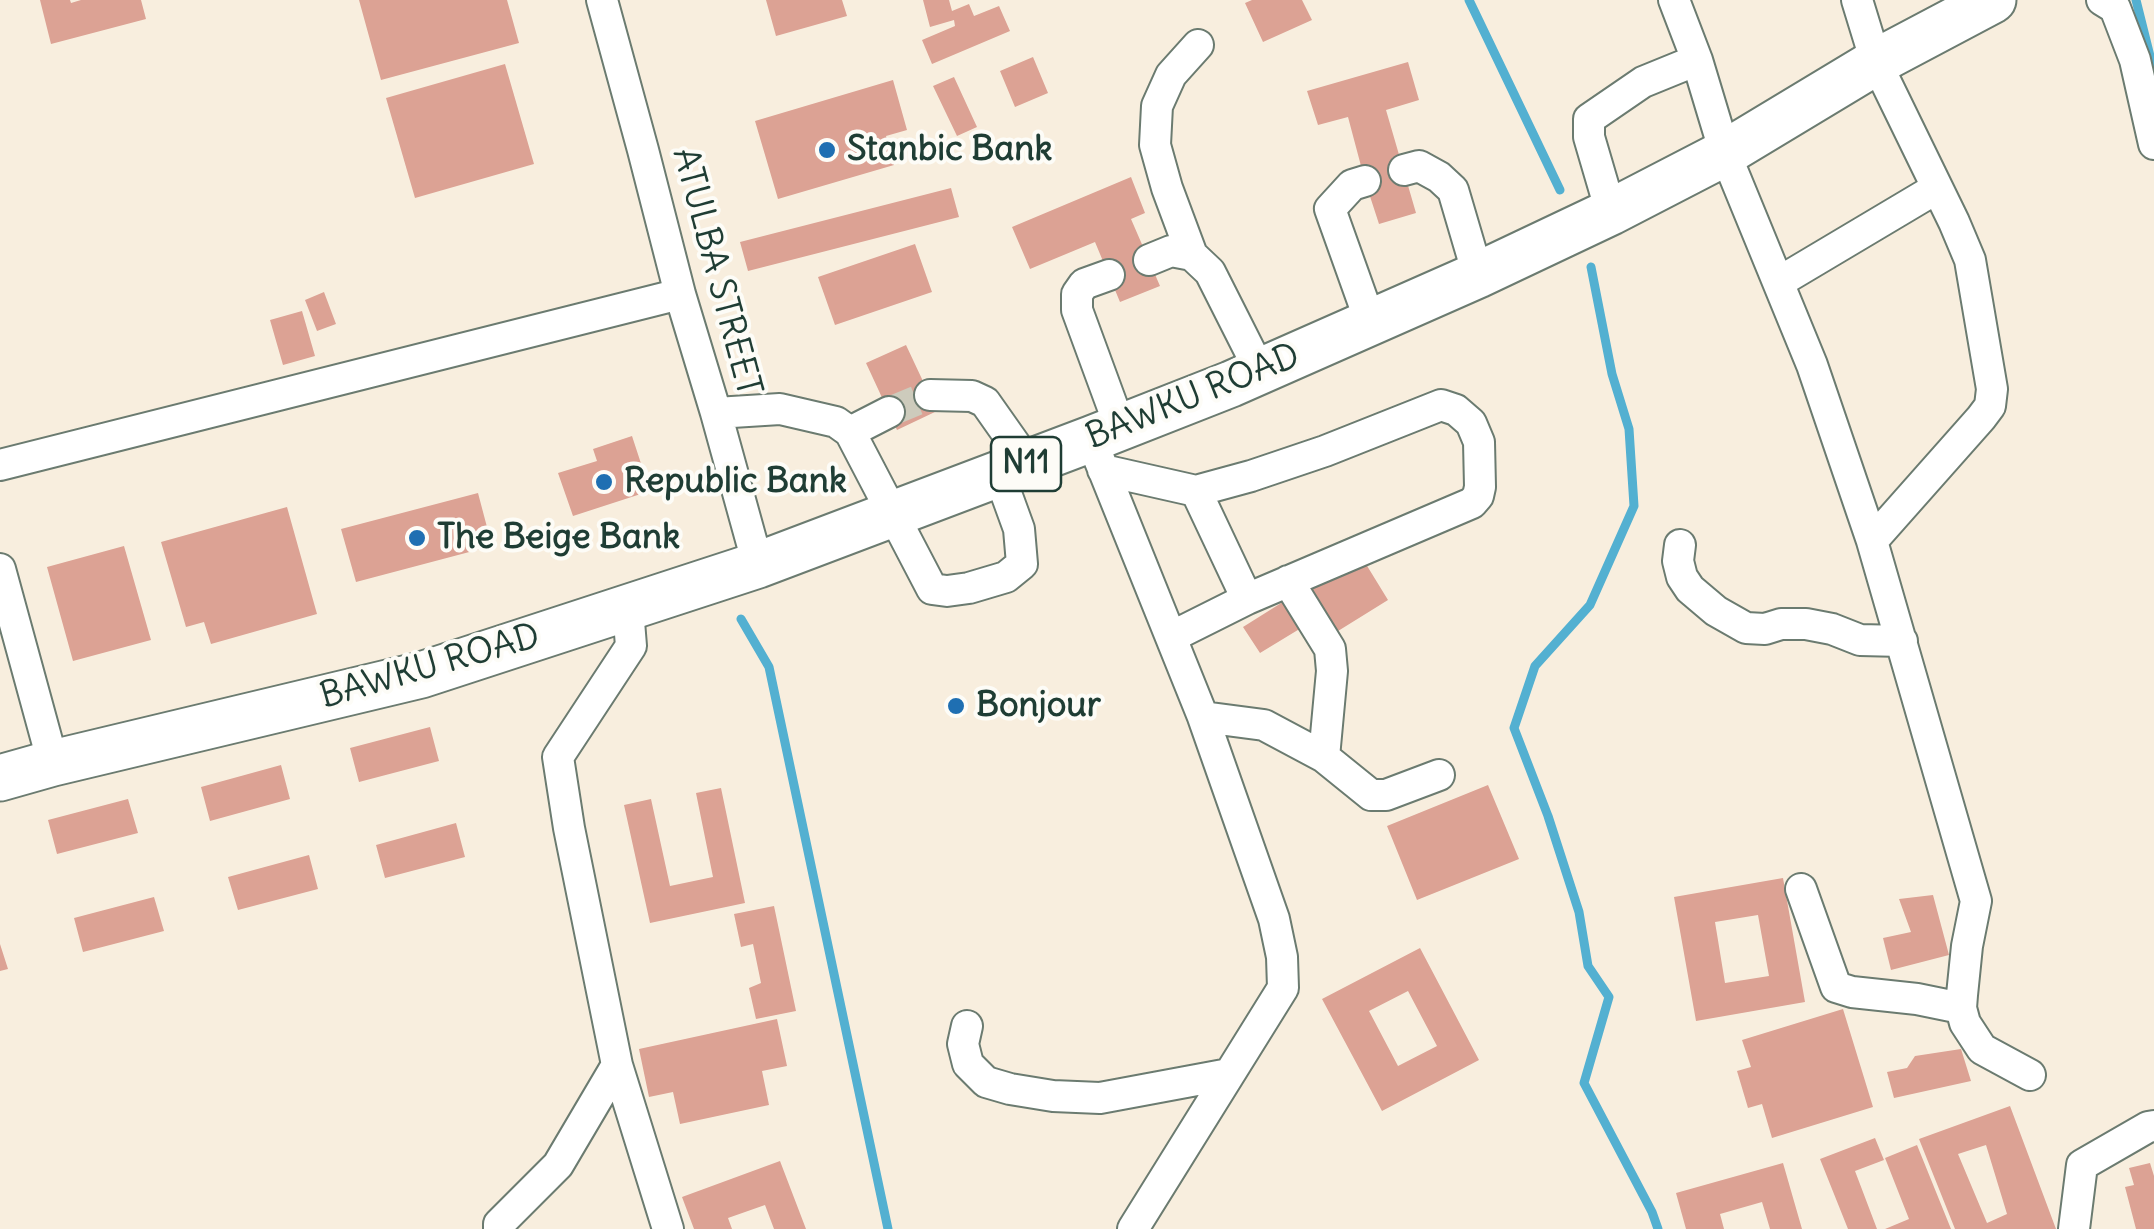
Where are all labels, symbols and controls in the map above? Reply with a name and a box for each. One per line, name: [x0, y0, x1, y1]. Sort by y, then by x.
place label: Stanbic Bank: [847, 129, 1052, 171]
marker: Stanbic Bank: [816, 139, 838, 161]
street label: ATULBA STREET: [663, 143, 769, 401]
street label: BAWKU ROAD: [1080, 335, 1306, 459]
road number: N11: [991, 437, 1061, 491]
place label: Republic Bank: [624, 461, 847, 503]
marker: Republic Bank: [593, 471, 615, 493]
place label: The Beige Bank: [437, 517, 680, 559]
marker: The Beige Bank: [406, 527, 428, 549]
street label: BAWKU ROAD: [315, 616, 545, 718]
place label: Bonjour: [976, 685, 1101, 727]
marker: Bonjour: [945, 695, 967, 717]

